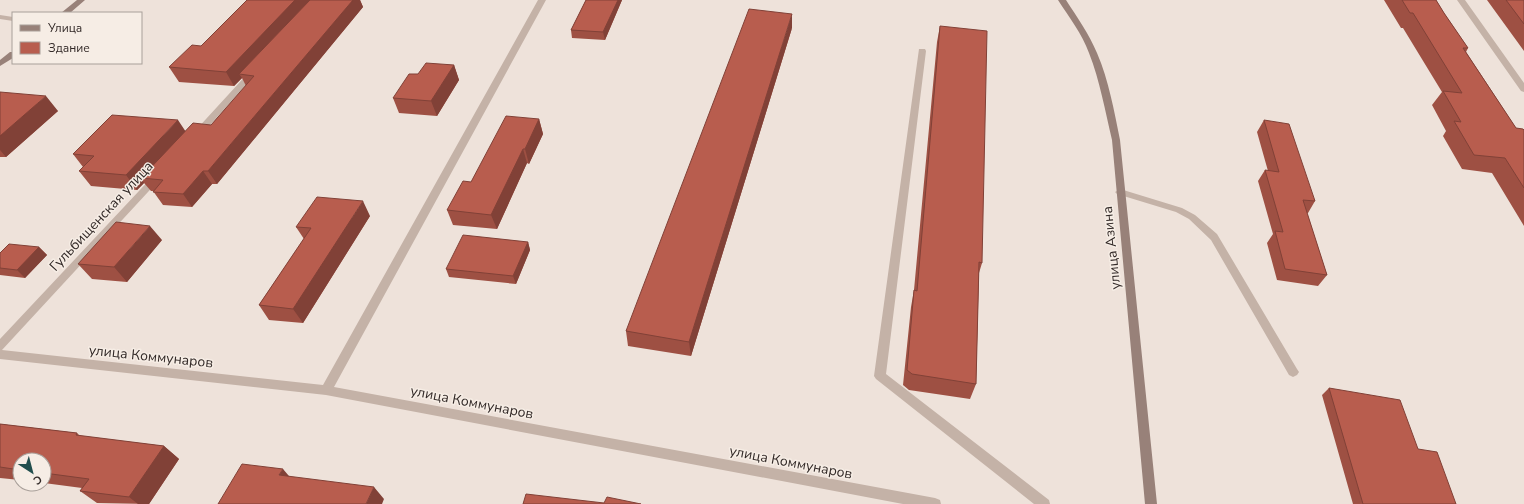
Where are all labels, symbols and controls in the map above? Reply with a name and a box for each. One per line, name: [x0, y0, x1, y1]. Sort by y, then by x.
legend: [12, 12, 142, 64]
text: Улица: [47, 20, 82, 36]
text: Здание: [48, 40, 90, 56]
street label: Гульбищенская улица: [45, 157, 157, 275]
street label: улица Азина: [1098, 205, 1125, 291]
street label: улица Коммунаров: [88, 341, 214, 373]
street label: улица Коммунаров: [409, 381, 535, 424]
street label: улица Коммунаров: [728, 441, 854, 484]
north arrow: [12, 452, 52, 492]
text: С: [30, 471, 45, 488]

